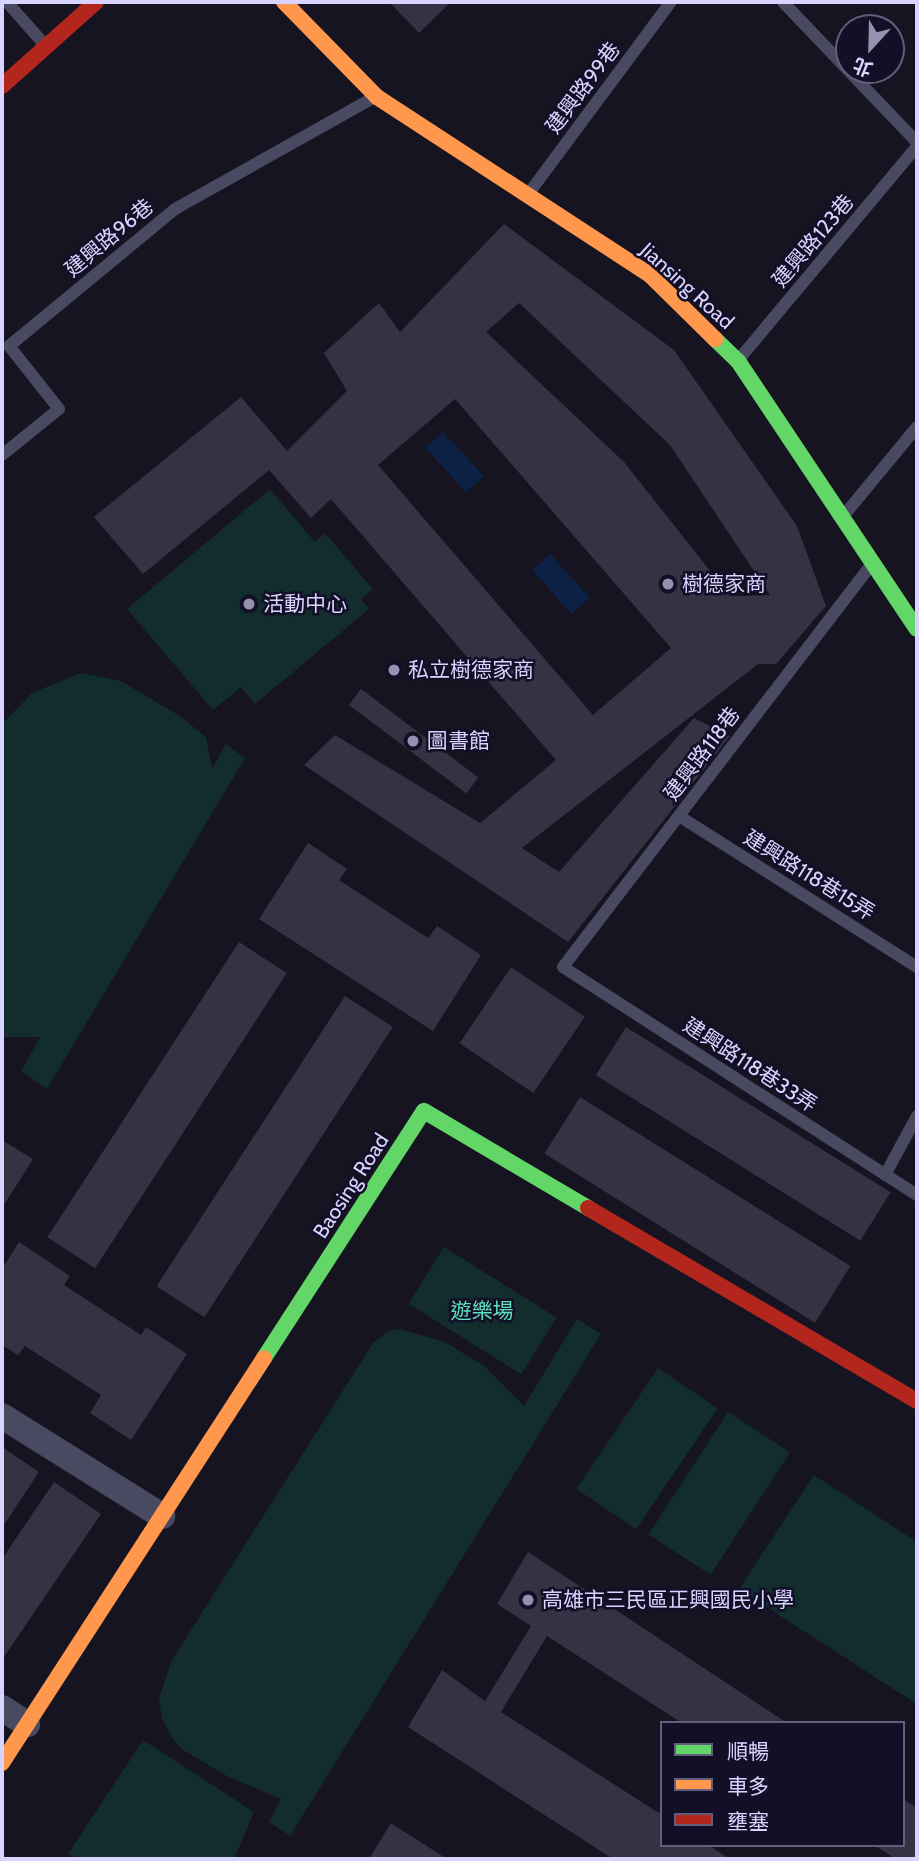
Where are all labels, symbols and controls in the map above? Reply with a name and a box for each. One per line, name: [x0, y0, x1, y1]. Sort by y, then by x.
north arrow: [835, 14, 905, 84]
street label: 建興路99巷: [540, 37, 626, 139]
text: 北: [850, 53, 876, 81]
street label: 建興路123巷: [767, 190, 859, 292]
street label: 建興路96巷: [60, 194, 158, 282]
street label: Jiansing Road: [635, 237, 739, 335]
place label: 樹德家商: [682, 571, 766, 597]
marker: 樹德家商: [660, 576, 676, 592]
place label: 活動中心: [263, 591, 347, 617]
marker: 活動中心: [241, 596, 257, 612]
place label: 私立樹德家商: [408, 657, 534, 683]
marker: 私立樹德家商: [386, 662, 402, 678]
street label: 建興路118巷: [659, 702, 745, 806]
place label: 圖書館: [427, 728, 490, 754]
marker: 圖書館: [405, 733, 421, 749]
street label: 建興路118巷15弄: [739, 825, 879, 925]
street label: 建興路118巷33弄: [679, 1012, 821, 1118]
street label: Baosing Road: [308, 1129, 394, 1243]
park label: 遊樂場: [451, 1298, 513, 1324]
place label: 高雄市三民區正興國民小學: [542, 1587, 794, 1613]
marker: 高雄市三民區正興國民小學: [520, 1592, 536, 1608]
legend: [660, 1721, 905, 1847]
text: 順暢: [727, 1739, 769, 1764]
text: 車多: [727, 1774, 769, 1799]
text: 壅塞: [727, 1809, 769, 1834]

